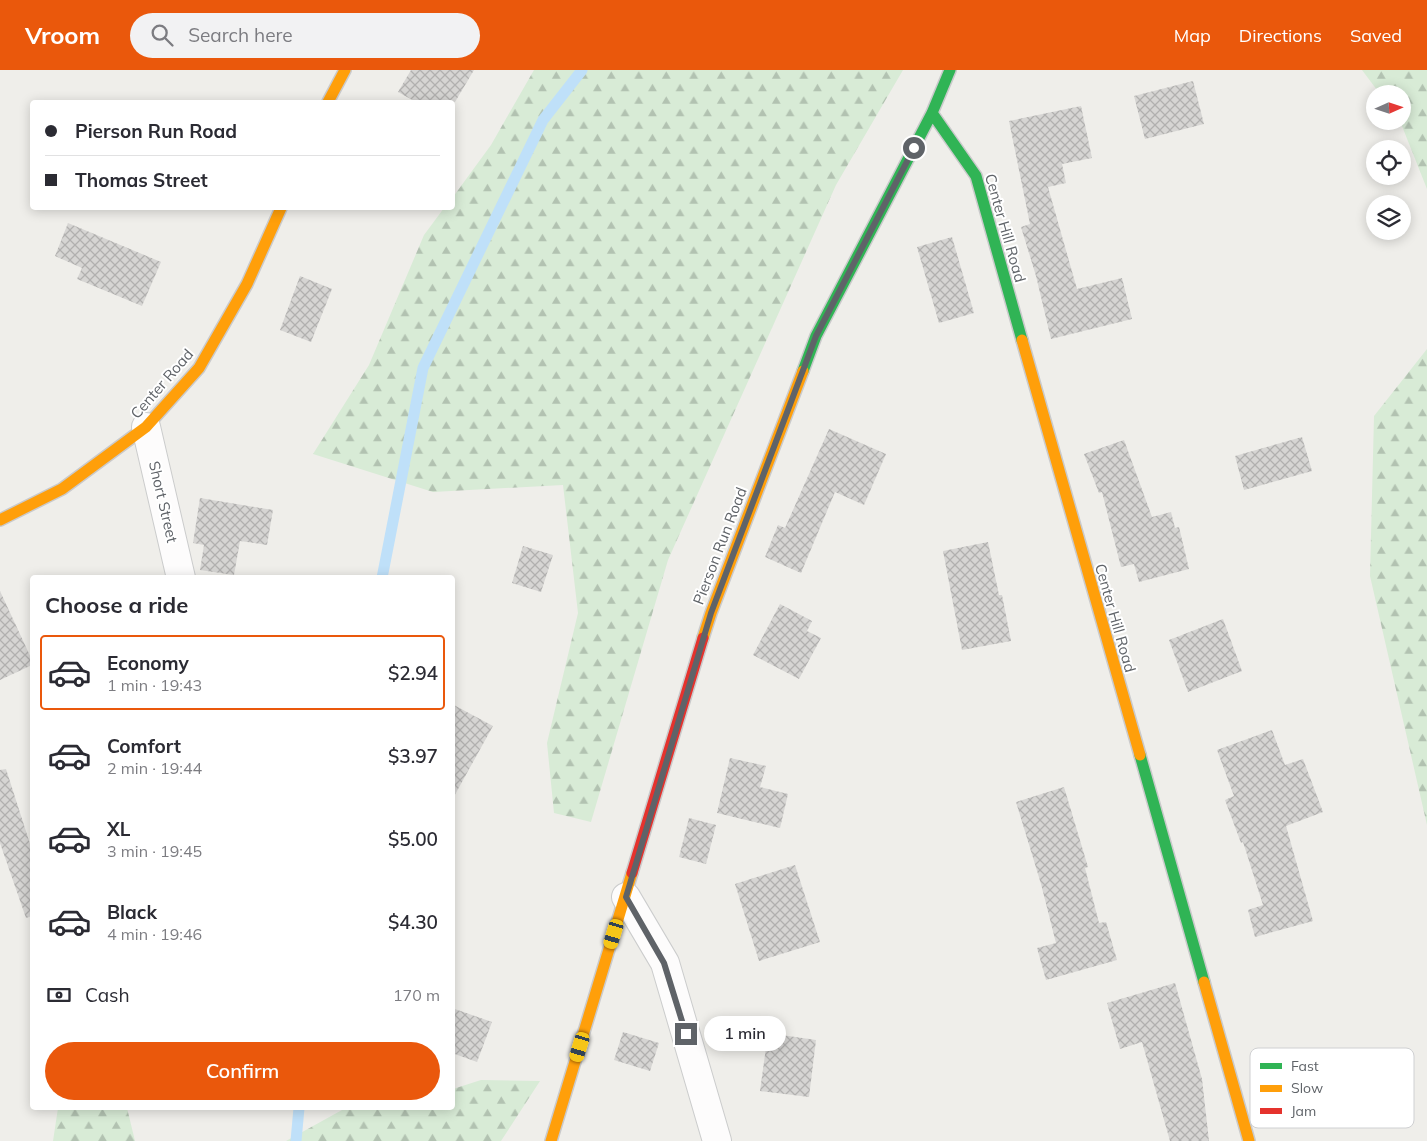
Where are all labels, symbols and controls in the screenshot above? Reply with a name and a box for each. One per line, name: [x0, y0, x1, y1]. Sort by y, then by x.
search box: [130, 13, 480, 58]
text: Vroom: [25, 20, 100, 50]
icon: search: [148, 21, 176, 49]
text: Search here: [188, 23, 293, 47]
text: Map: [1174, 24, 1211, 47]
text: Directions: [1239, 24, 1322, 47]
text: Saved: [1350, 24, 1402, 47]
north arrow: [1366, 85, 1411, 130]
map controls: [1366, 85, 1411, 240]
text: Pierson Run Road: [75, 119, 237, 143]
route start: [903, 137, 925, 159]
button: locate: [1366, 140, 1411, 185]
text: Thomas Street: [75, 168, 208, 192]
street label: Center Hill Road: [981, 171, 1030, 284]
button: layers: [1366, 195, 1411, 240]
street label: Center Road: [126, 345, 197, 422]
street label: Short Street: [145, 459, 182, 545]
street label: Pierson Run Road: [688, 484, 751, 607]
street label: Center Hill Road: [1091, 561, 1140, 674]
text: Choose a ride: [45, 591, 188, 619]
icon: car: [47, 650, 92, 695]
text: Economy: [107, 651, 189, 675]
text: $2.94: [388, 661, 438, 685]
text: 1 min · 19:43: [107, 675, 202, 695]
icon: car: [47, 733, 92, 778]
text: Comfort: [107, 734, 181, 758]
text: $3.97: [388, 744, 438, 768]
text: 2 min · 19:44: [107, 758, 202, 778]
icon: car: [47, 816, 92, 861]
text: XL: [107, 817, 130, 841]
text: $5.00: [388, 827, 438, 851]
text: 3 min · 19:45: [107, 841, 202, 861]
icon: car: [47, 899, 92, 944]
text: Black: [107, 900, 157, 924]
text: $4.30: [388, 910, 438, 934]
car: [602, 917, 625, 951]
text: 4 min · 19:46: [107, 924, 202, 944]
icon: cash: [45, 981, 73, 1009]
text: Cash: [85, 983, 130, 1007]
text: 170 m: [393, 985, 440, 1005]
callout: 1 min: [704, 1016, 786, 1052]
route end: [675, 1023, 697, 1045]
text: 1 min: [724, 1023, 766, 1043]
car: [568, 1030, 591, 1064]
button: Confirm: [45, 1042, 440, 1100]
legend: [1250, 1048, 1414, 1128]
text: Fast: [1291, 1057, 1319, 1075]
text: Slow: [1291, 1079, 1323, 1097]
text: Jam: [1291, 1102, 1316, 1120]

